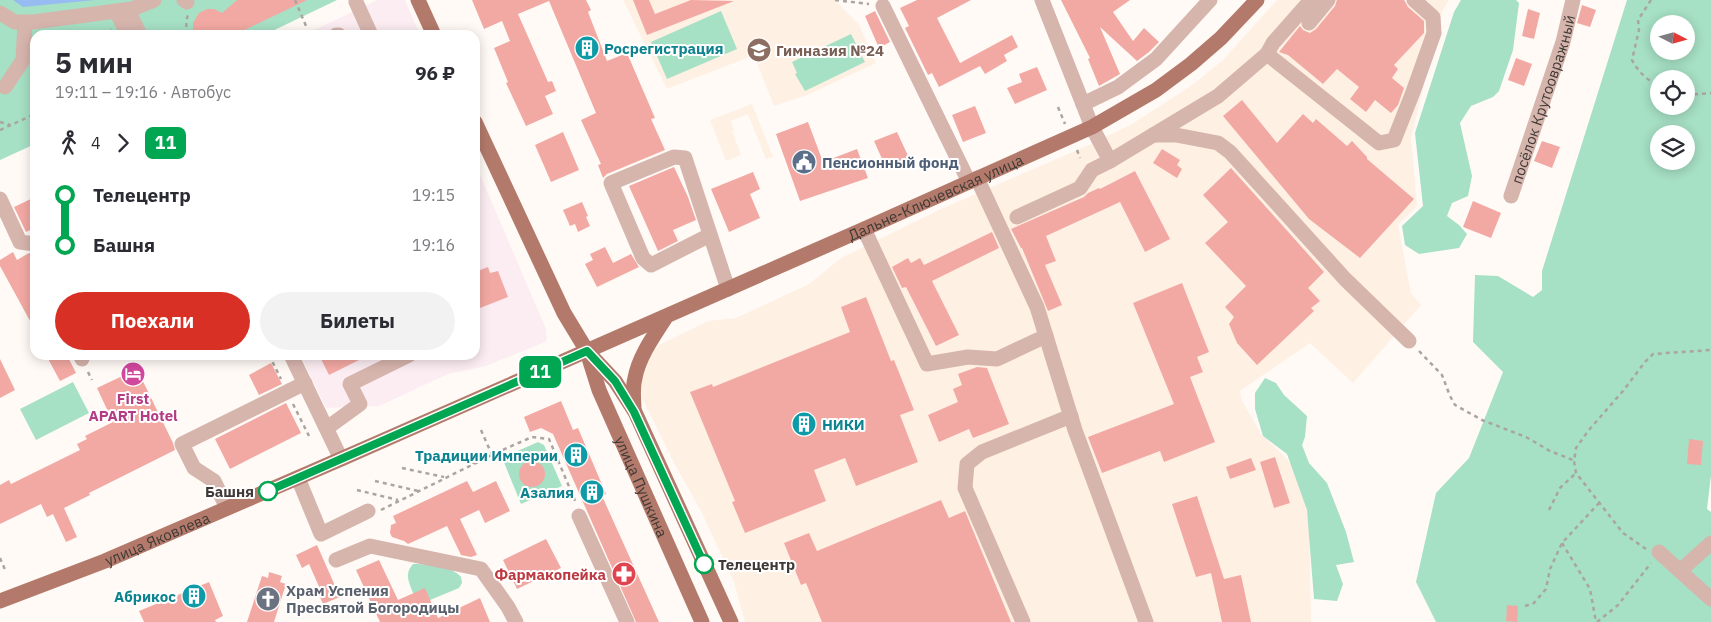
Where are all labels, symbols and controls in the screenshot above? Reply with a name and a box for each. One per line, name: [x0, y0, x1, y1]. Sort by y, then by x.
street label: посёлок Крутоовражный: [1506, 13, 1579, 186]
north arrow: [1650, 15, 1695, 60]
map controls: [1650, 15, 1695, 170]
building icon: Росрегистрация: [574, 35, 600, 61]
school or university icon: Гимназия №24: [746, 37, 772, 63]
place label: Росрегистрация: [604, 39, 724, 58]
place label: Гимназия №24: [776, 41, 884, 60]
text: 5 мин: [55, 44, 133, 81]
text: 96 ₽: [415, 61, 455, 85]
button: locate: [1650, 70, 1695, 115]
text: 19:11 – 19:16 · Автобус: [55, 82, 231, 102]
button: layers: [1650, 125, 1695, 170]
icon: walk: [55, 129, 83, 157]
icon: forward: [109, 129, 137, 157]
text: 11: [155, 131, 176, 154]
text: 4: [91, 133, 101, 153]
public building icon: Пенсионный фонд: [791, 149, 817, 175]
street label: Дальне-Ключевская улица: [845, 150, 1026, 245]
place label: Пенсионный фонд: [822, 153, 959, 172]
text: Телецентр: [93, 183, 191, 207]
text: 19:15: [412, 185, 455, 205]
text: Башня: [93, 233, 155, 257]
text: 19:16: [412, 235, 455, 255]
button: Поехали: [55, 292, 250, 350]
button: Билеты: [260, 292, 455, 350]
line badge: 11: [518, 356, 562, 388]
text: 11: [529, 360, 551, 383]
hotel icon: First APART Hotel: [120, 361, 146, 387]
place label: First APART Hotel: [88, 389, 178, 425]
building icon: НИКИ: [791, 411, 817, 437]
place label: НИКИ: [822, 415, 865, 434]
street label: улица Пушкина: [611, 433, 673, 540]
building icon: Традиции Империи: [563, 442, 589, 468]
place label: Традиции Империи: [415, 446, 558, 465]
building icon: Азалия: [579, 479, 605, 505]
marker: Башня: [258, 481, 278, 501]
place label: Башня: [205, 482, 254, 501]
place label: Азалия: [520, 483, 574, 502]
street label: улица Яковлева: [102, 507, 212, 570]
marker: Телецентр: [694, 554, 714, 574]
place label: Телецентр: [718, 555, 795, 574]
pharmacy icon: Фармакопейка: [611, 561, 637, 587]
place label: Фармакопейка: [494, 565, 606, 584]
place label: Храм Успения Пресвятой Богородицы: [286, 581, 459, 617]
building icon: Абрикос: [181, 583, 207, 609]
church icon: Храм Успения Пресвятой Богородицы: [255, 586, 281, 612]
place label: Абрикос: [114, 587, 176, 606]

